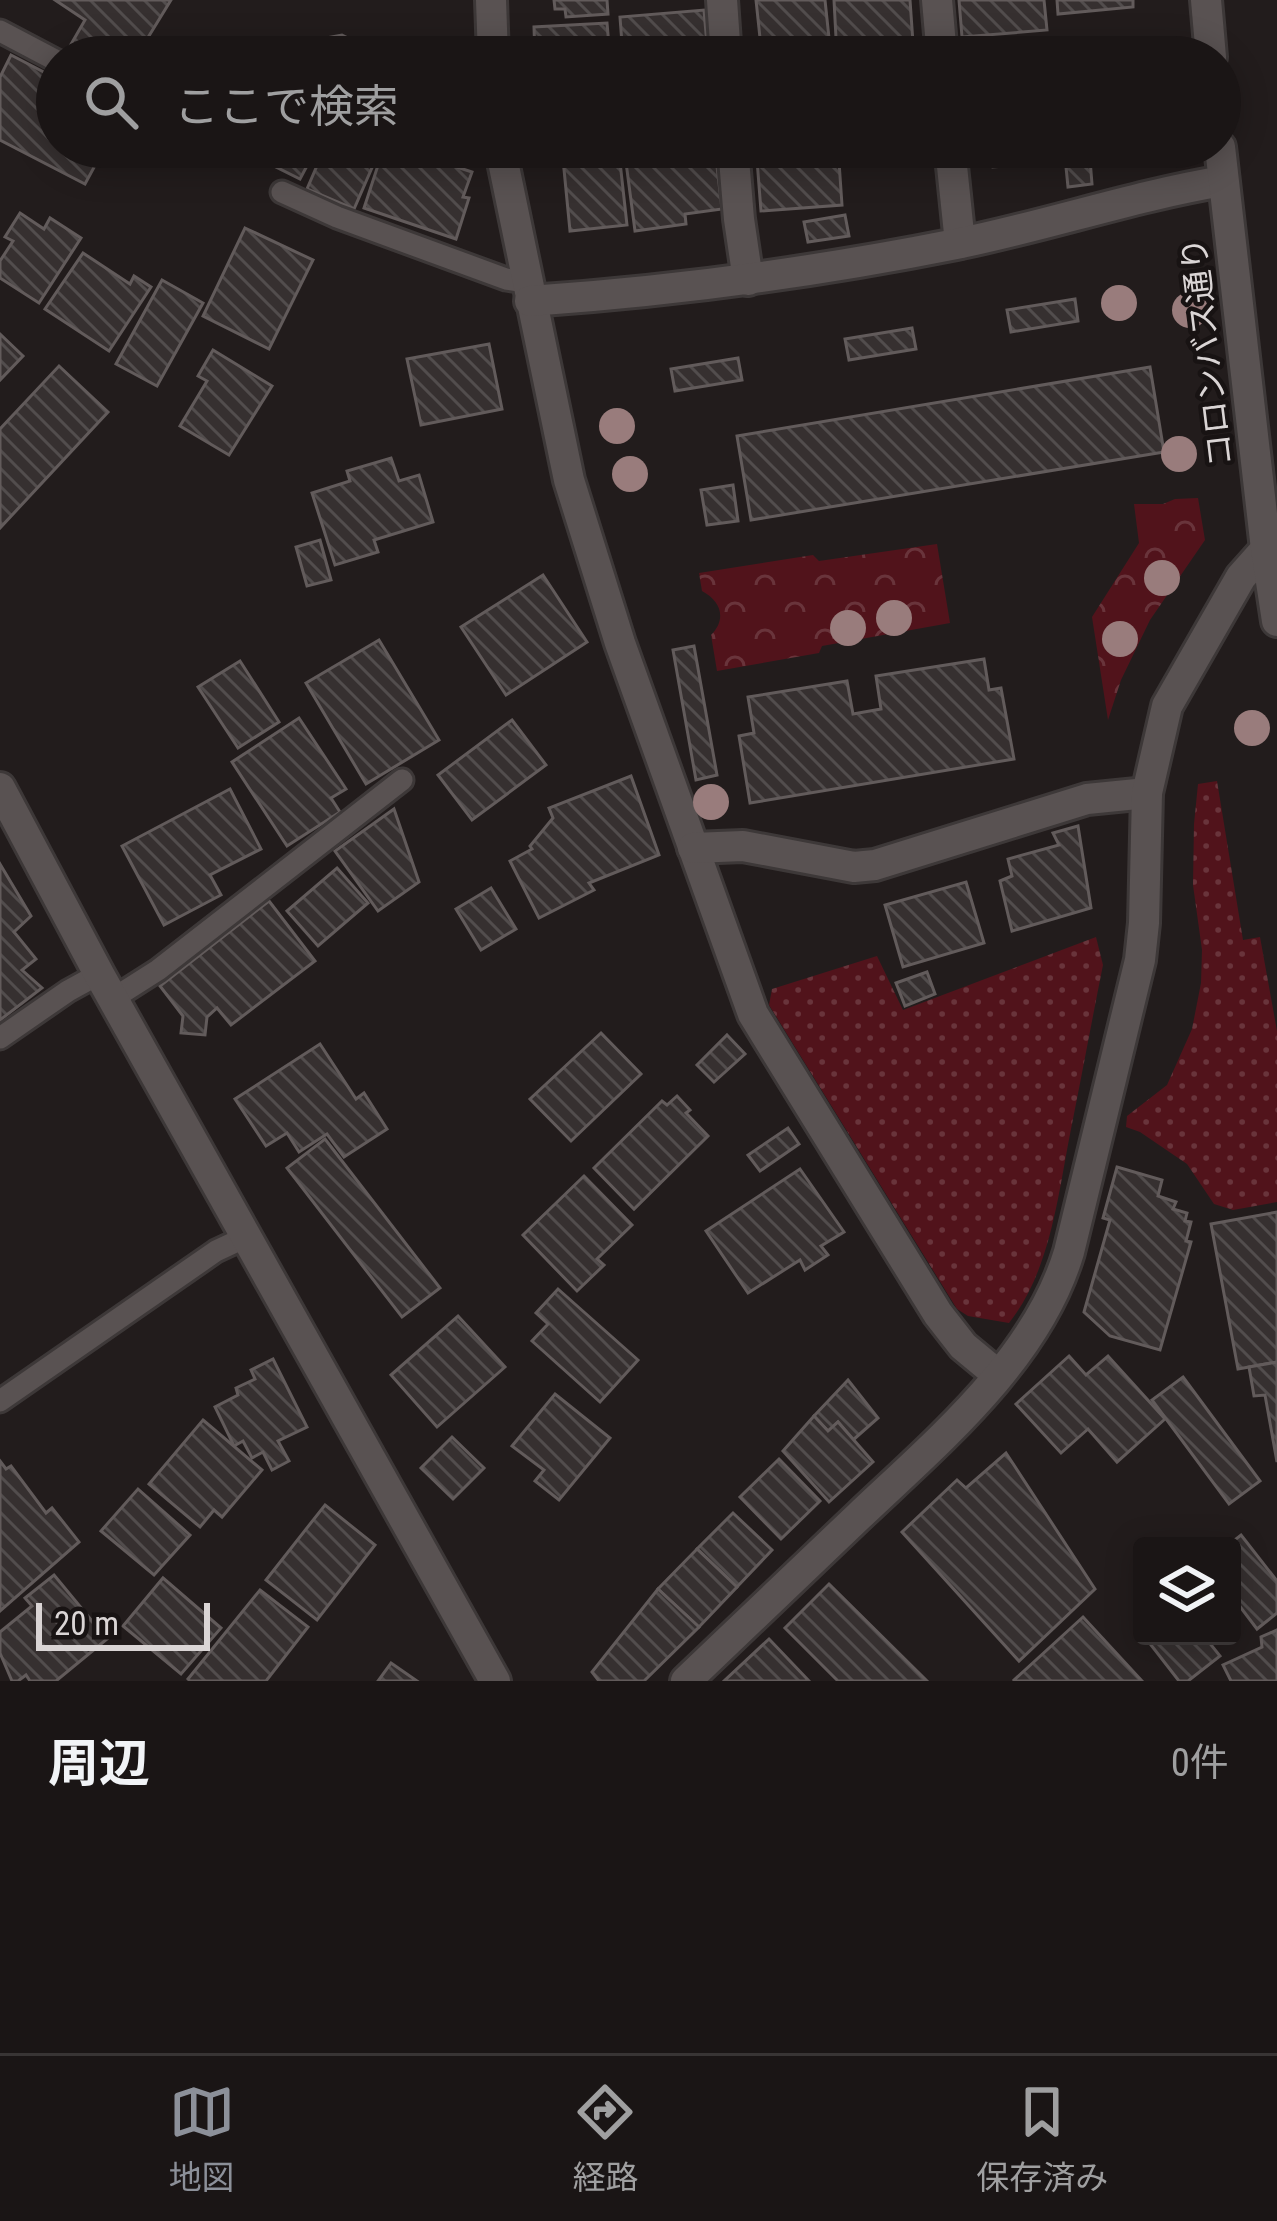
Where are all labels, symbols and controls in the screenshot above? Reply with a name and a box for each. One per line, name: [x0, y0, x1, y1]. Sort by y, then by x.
search box: [36, 36, 1241, 168]
icon: search: [78, 69, 144, 135]
text: ここで検索: [174, 80, 399, 133]
street label: コロンバス通り: [1174, 235, 1240, 469]
map controls: [1133, 1537, 1241, 1645]
button: layers: [1133, 1537, 1241, 1645]
scale bar: [36, 1597, 210, 1650]
text: 20 m: [54, 1604, 119, 1643]
text: 周辺: [48, 1734, 150, 1793]
text: 0件: [1171, 1740, 1229, 1786]
tab: 地図: [169, 2079, 235, 2199]
tab: 経路: [572, 2079, 638, 2199]
tab: 保存済み: [976, 2079, 1108, 2199]

